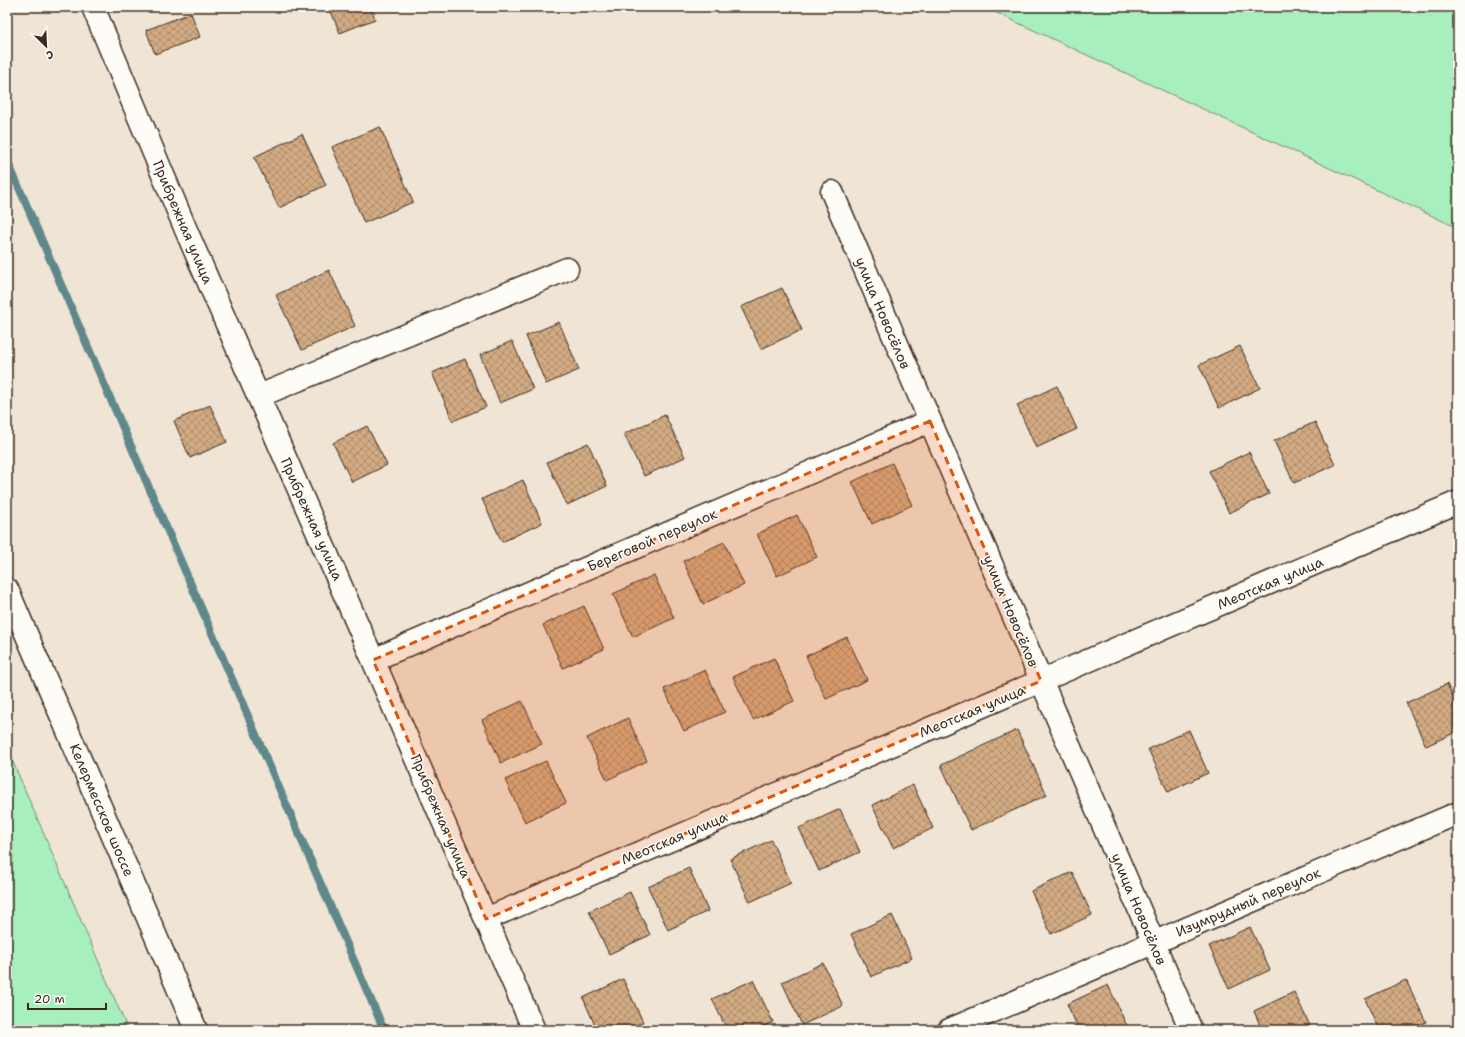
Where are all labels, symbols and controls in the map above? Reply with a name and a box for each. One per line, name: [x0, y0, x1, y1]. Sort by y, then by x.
north arrow: [26, 26, 66, 66]
text: С: [44, 46, 56, 63]
street label: Прибрежная улица: [149, 157, 217, 287]
street label: улица Новосёлов: [851, 254, 915, 372]
street label: Прибрежная улица: [277, 455, 347, 584]
street label: Береговой переулок: [584, 504, 720, 576]
street label: улица Новосёлов: [979, 552, 1043, 670]
street label: Меотская улица: [1214, 552, 1326, 613]
street label: Меотская улица: [916, 680, 1028, 741]
street label: Келермесское шоссе: [66, 741, 138, 879]
street label: Прибрежная улица: [407, 751, 475, 881]
street label: Меотская улица: [618, 807, 730, 868]
street label: улица Новосёлов: [1107, 850, 1171, 968]
street label: Изумрудный переулок: [1173, 863, 1324, 941]
scale bar: [28, 985, 106, 1011]
text: 20 m: [34, 991, 65, 1007]

